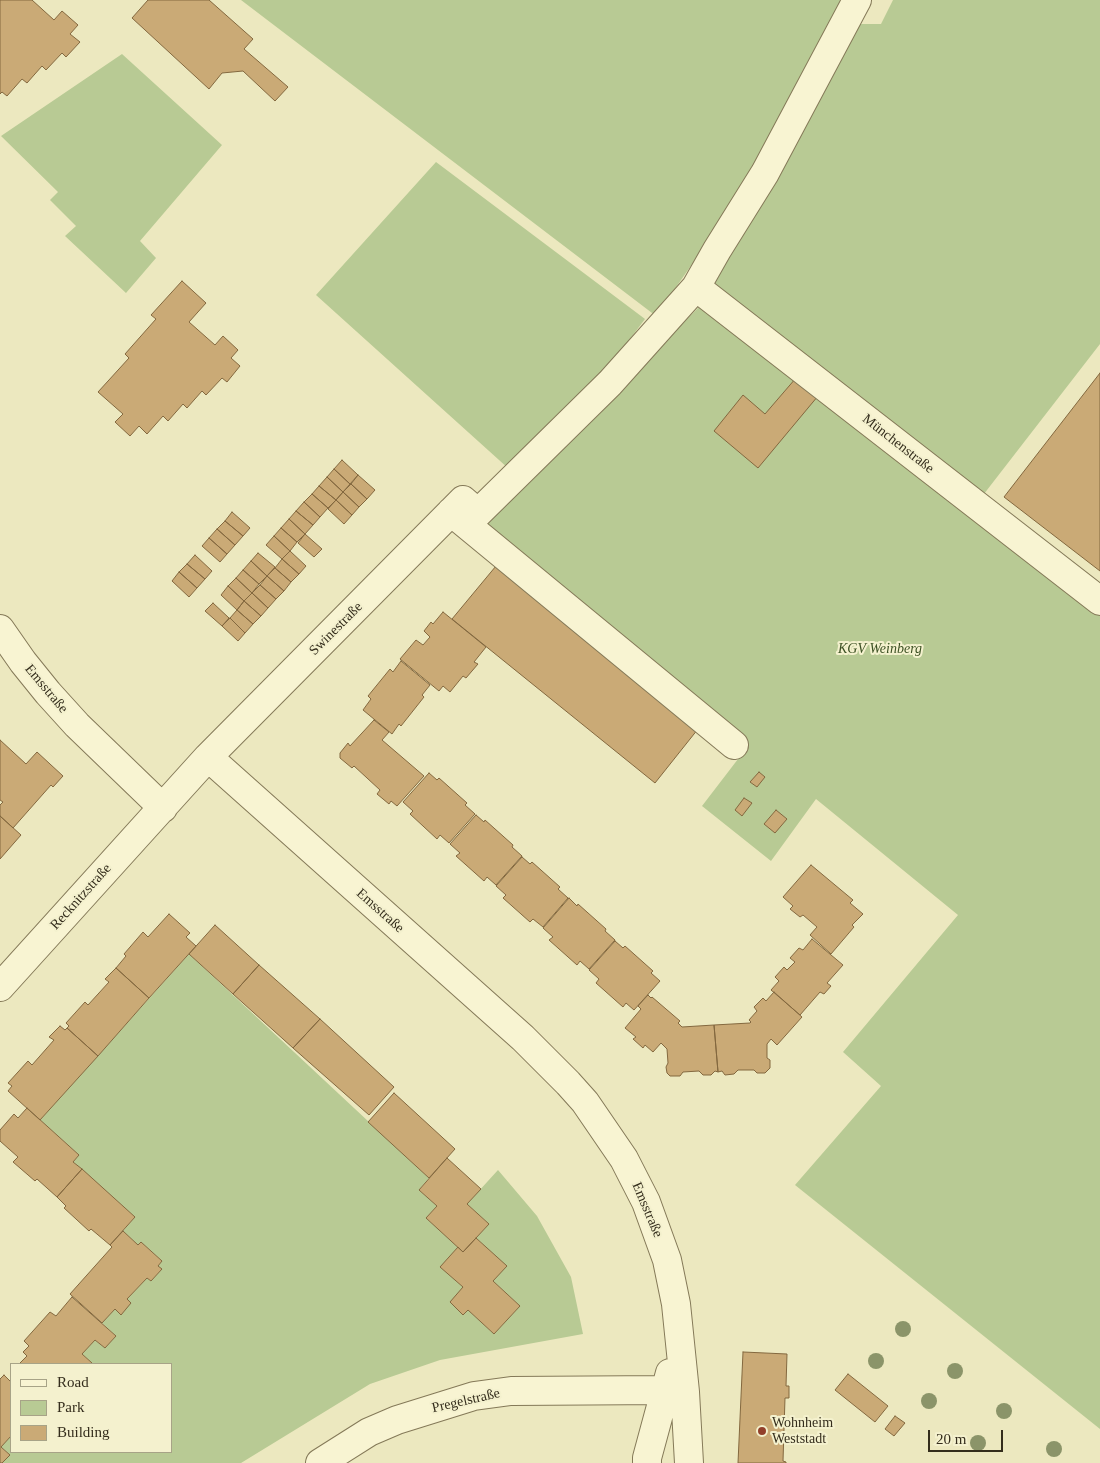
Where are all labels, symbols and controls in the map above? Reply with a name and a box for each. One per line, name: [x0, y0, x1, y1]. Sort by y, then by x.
street label: Münchenstraße: [859, 411, 937, 477]
street label: Swinestraße: [306, 599, 366, 659]
park label: KGV Weinberg: [838, 641, 922, 657]
street label: Emsstraße: [21, 661, 71, 717]
street label: Recknitzstraße: [47, 860, 115, 934]
street label: Emsstraße: [353, 885, 407, 937]
street label: Emsstraße: [628, 1180, 666, 1240]
legend: [10, 1363, 172, 1453]
text: Road: [57, 1374, 89, 1390]
street label: Pregelstraße: [430, 1385, 502, 1417]
text: Park: [57, 1399, 85, 1415]
place label: Wohnheim Weststadt: [772, 1415, 833, 1448]
scale bar: [930, 1420, 1005, 1452]
text: Building: [57, 1424, 110, 1440]
marker: Wohnheim Weststadt: [756, 1425, 768, 1437]
text: 20 m: [936, 1431, 966, 1447]

